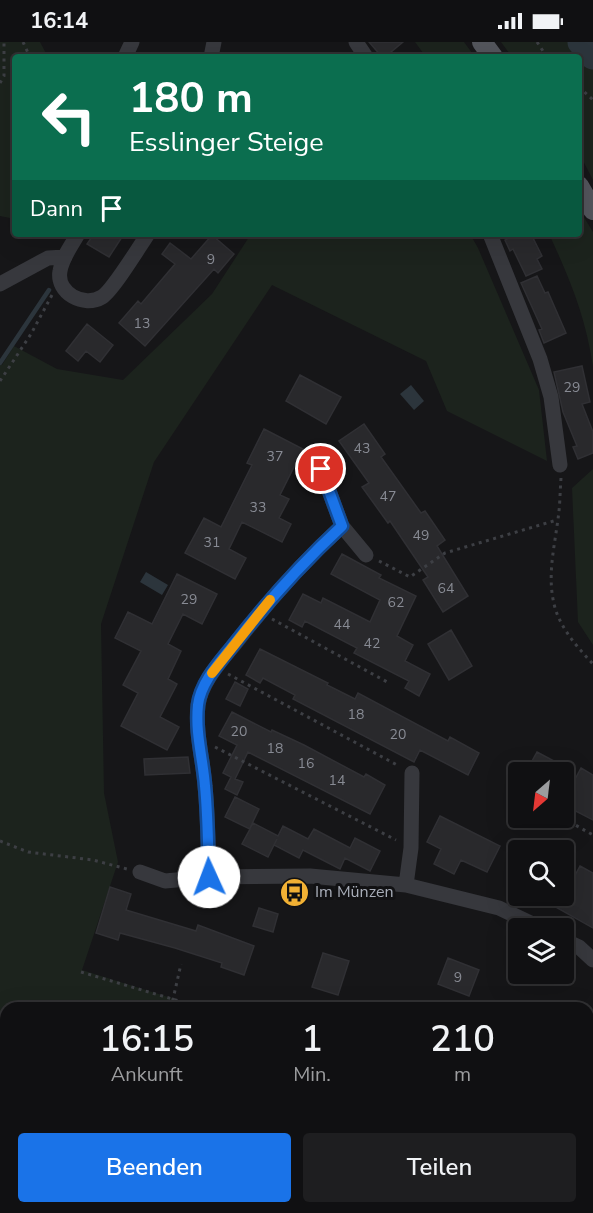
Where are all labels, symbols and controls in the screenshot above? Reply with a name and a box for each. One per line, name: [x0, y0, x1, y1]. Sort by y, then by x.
text: 16:14: [30, 6, 88, 36]
text: 180 m: [129, 70, 253, 127]
icon: left: [30, 78, 108, 156]
text: Esslinger Steige: [129, 124, 324, 161]
icon: arrive: [95, 192, 128, 225]
text: Dann: [30, 194, 83, 224]
house number: 9: [207, 250, 215, 269]
house number: 13: [134, 314, 150, 333]
house number: 29: [564, 378, 580, 397]
house number: 43: [354, 439, 370, 458]
pin: [295, 443, 346, 494]
house number: 37: [267, 447, 283, 466]
icon: arrive: [304, 452, 337, 485]
house number: 47: [380, 487, 396, 506]
house number: 33: [250, 498, 266, 517]
house number: 49: [413, 526, 429, 545]
house number: 31: [204, 533, 220, 552]
house number: 64: [438, 579, 454, 598]
house number: 29: [181, 590, 197, 609]
house number: 62: [388, 593, 404, 612]
house number: 44: [334, 615, 350, 634]
house number: 42: [364, 634, 380, 653]
house number: 18: [348, 705, 364, 724]
house number: 20: [231, 722, 247, 741]
house number: 20: [390, 725, 406, 744]
house number: 18: [267, 739, 283, 758]
house number: 16: [298, 754, 314, 773]
north arrow: [508, 762, 574, 828]
map controls: [508, 762, 574, 984]
house number: 14: [329, 771, 345, 790]
button: search: [508, 840, 574, 906]
position arrow: [177, 845, 241, 909]
bus stop icon: Im Münzen: [278, 876, 310, 908]
place label: Im Münzen: [315, 881, 394, 903]
button: layers: [508, 918, 574, 984]
house number: 9: [454, 968, 462, 987]
text: 16:15: [99, 1015, 194, 1064]
text: 1: [301, 1015, 323, 1064]
text: 210: [430, 1015, 495, 1064]
text: Ankunft: [111, 1061, 182, 1088]
text: Min.: [293, 1061, 331, 1088]
text: m: [454, 1061, 471, 1088]
button: Beenden: [18, 1133, 291, 1202]
button: Teilen: [303, 1133, 576, 1202]

